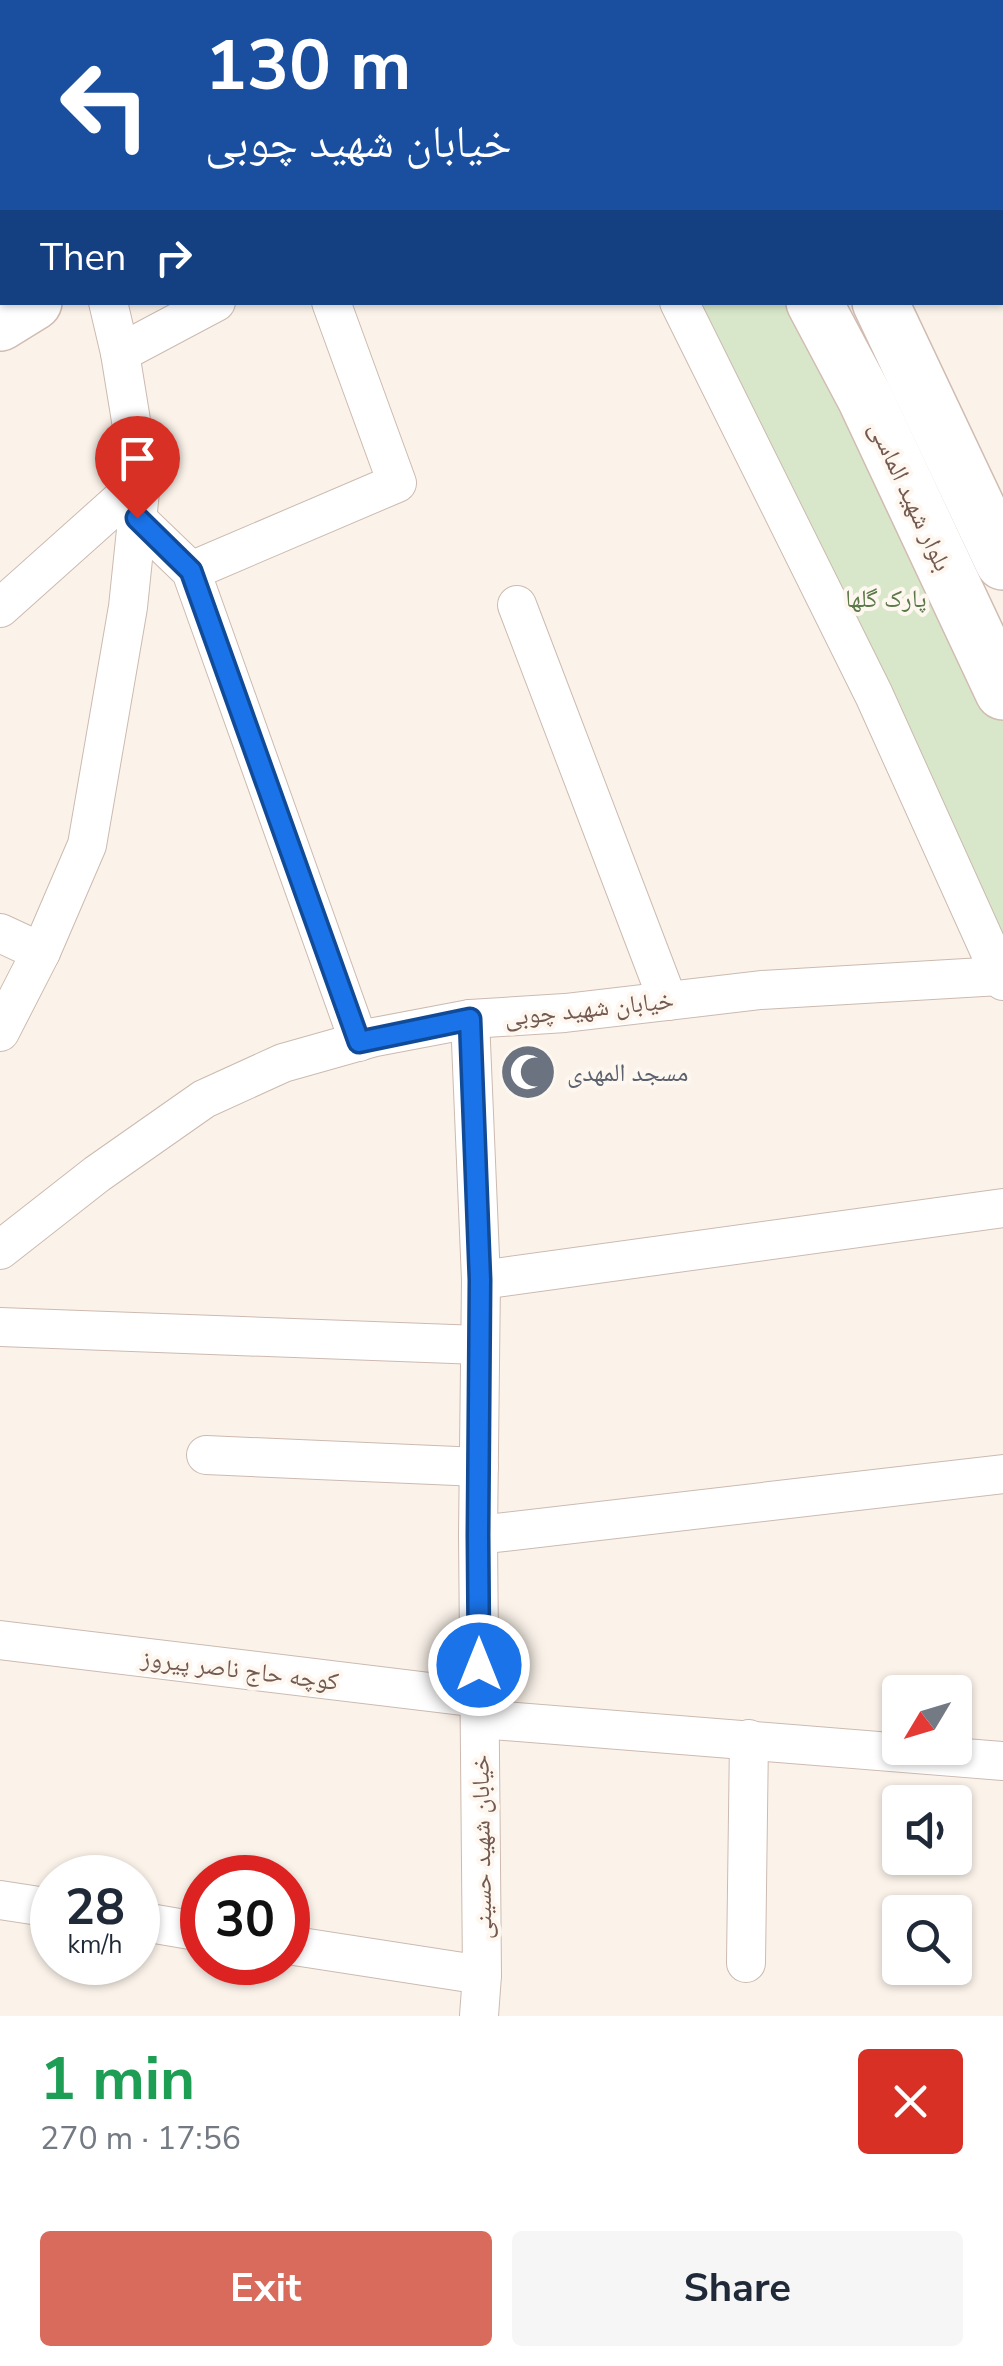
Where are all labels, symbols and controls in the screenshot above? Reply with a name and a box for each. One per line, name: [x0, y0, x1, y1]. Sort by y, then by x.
text: 130 m: [205, 18, 411, 114]
icon: left: [40, 40, 170, 170]
text: خیابان شهید چوبی: [205, 112, 512, 173]
icon: right: [146, 230, 201, 285]
text: Then: [40, 232, 126, 283]
pin: [95, 416, 180, 519]
street label: بلوار شهید الماسی: [861, 416, 960, 577]
icon: arrive: [110, 431, 165, 486]
park label: پارک گلها: [845, 582, 927, 616]
street label: خیابان شهید چوبی: [503, 983, 676, 1035]
mosque icon: مسجد المهدی: [498, 1042, 558, 1102]
place label: مسجد المهدی: [567, 1056, 688, 1090]
position arrow: [427, 1613, 531, 1717]
street label: کوچه حاج ناصر پیروز: [138, 1641, 341, 1699]
north arrow: [882, 1675, 972, 1765]
map controls: [882, 1675, 972, 1985]
street label: خیابان شهید حسینی: [463, 1754, 501, 1940]
button: sound: [882, 1785, 972, 1875]
speed limit sign: 30: [180, 1855, 310, 1985]
text: 28: [65, 1873, 125, 1942]
button: search: [882, 1895, 972, 1985]
text: km/h: [67, 1928, 123, 1962]
text: 1 min: [40, 2038, 195, 2120]
button: close: [858, 2049, 963, 2154]
text: 270 m · 17:56: [40, 2117, 241, 2160]
button: Exit: [40, 2231, 492, 2346]
button: Share: [512, 2231, 963, 2346]

